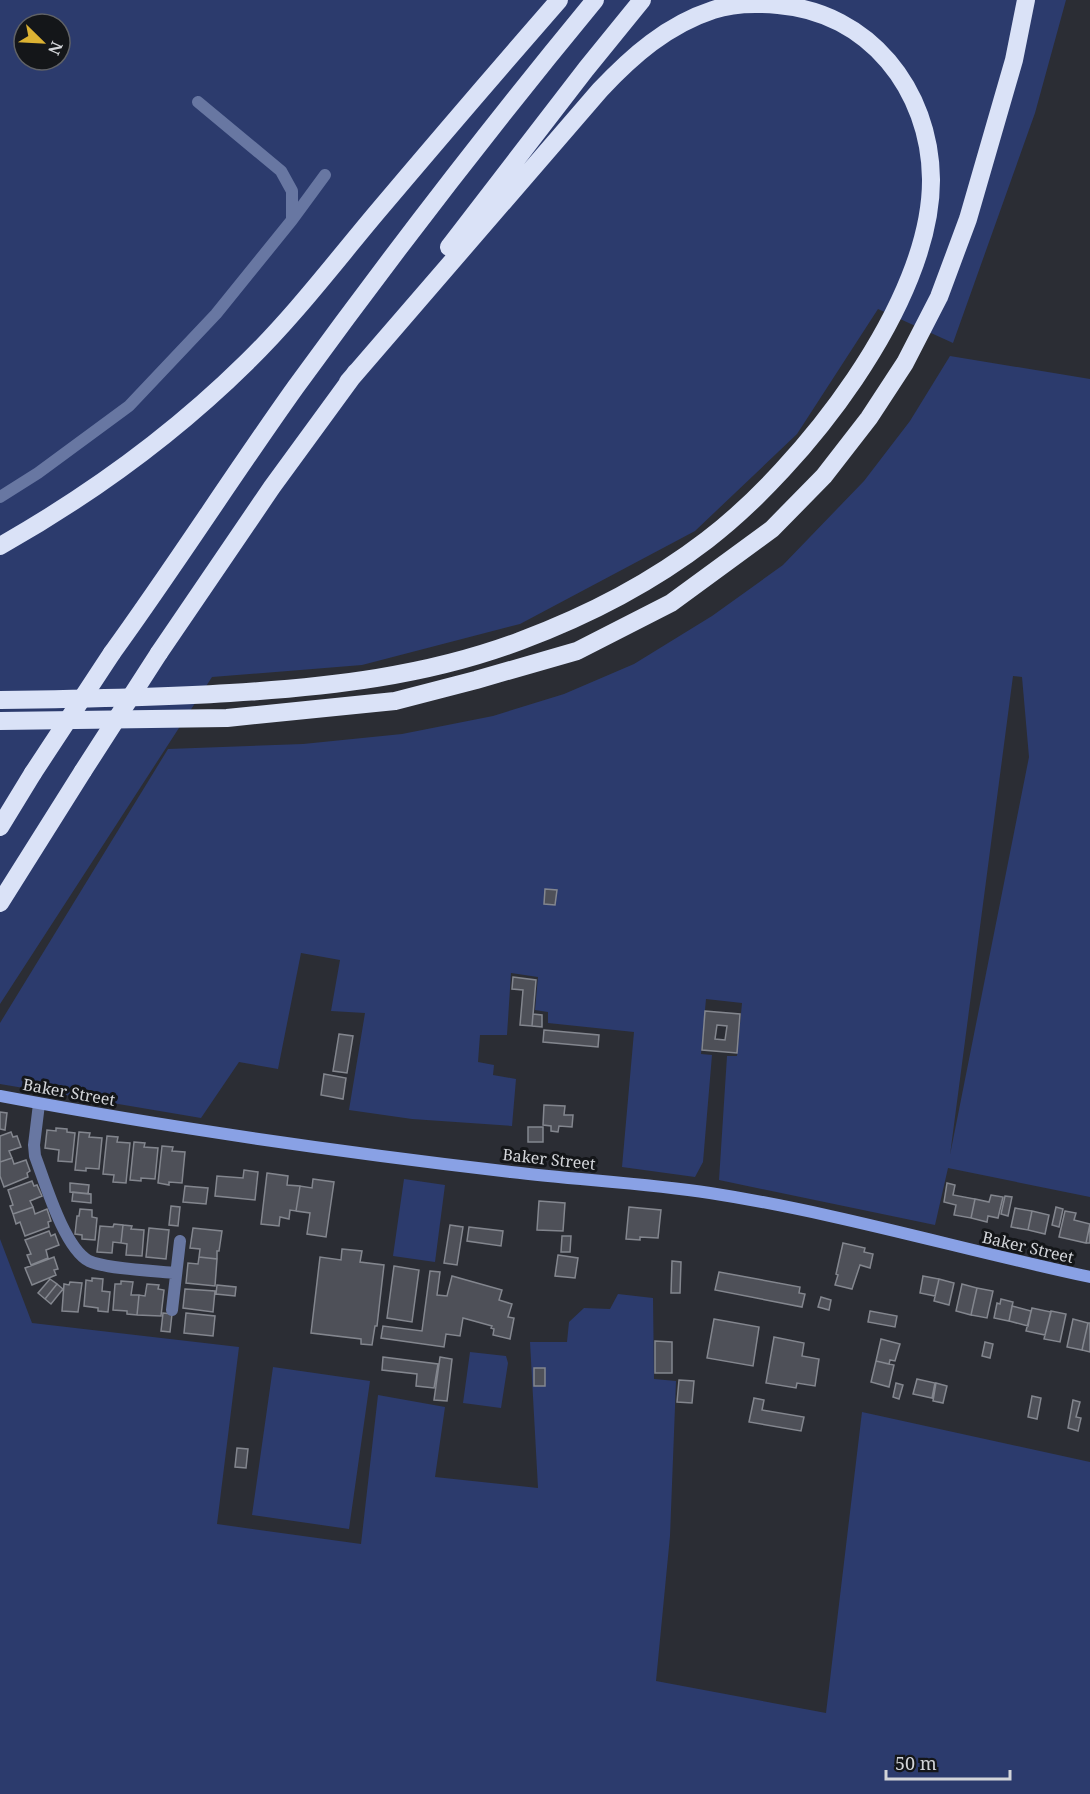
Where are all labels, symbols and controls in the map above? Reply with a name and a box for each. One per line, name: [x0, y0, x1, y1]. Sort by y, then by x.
north arrow: [12, 12, 72, 72]
text: N: [43, 38, 68, 59]
street label: Baker Street: [21, 1073, 117, 1111]
street label: Baker Street: [501, 1143, 597, 1175]
street label: Baker Street: [980, 1226, 1076, 1268]
scale bar: [886, 1743, 1010, 1781]
text: 50 m: [895, 1751, 937, 1775]

